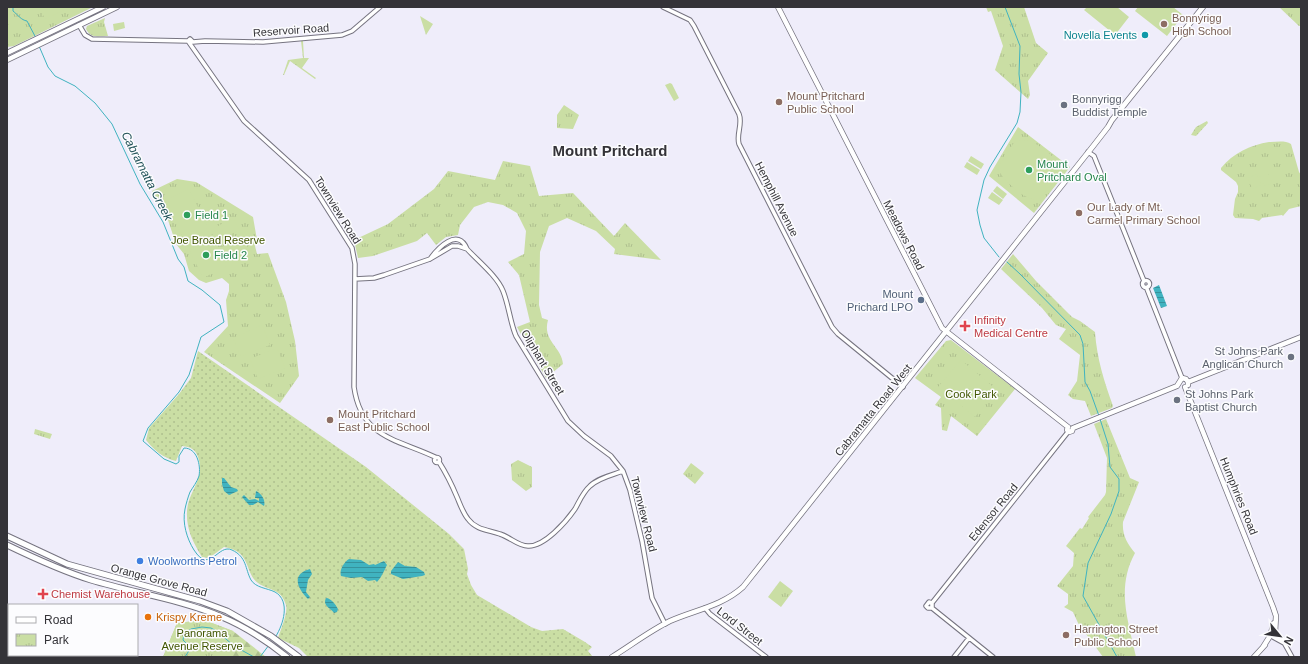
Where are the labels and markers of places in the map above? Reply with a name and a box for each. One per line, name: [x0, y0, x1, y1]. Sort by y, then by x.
place label: Bonnyrigg High School: [1172, 12, 1231, 37]
marker: Bonnyrigg High School: [1159, 19, 1169, 29]
place label: Novella Events: [1064, 29, 1137, 41]
marker: Novella Events: [1140, 30, 1150, 40]
place label: Mount Pritchard Public School: [787, 90, 865, 115]
place label: Bonnyrigg Buddist Temple: [1072, 93, 1147, 118]
marker: Mount Pritchard Public School: [774, 97, 784, 107]
marker: Bonnyrigg Buddist Temple: [1059, 100, 1069, 110]
place label: Mount Pritchard Oval: [1037, 158, 1107, 183]
marker: Mount Pritchard Oval: [1024, 165, 1034, 175]
place label: Our Lady of Mt. Carmel Primary School: [1087, 201, 1200, 226]
marker: Our Lady of Mt. Carmel Primary School: [1074, 208, 1084, 218]
place label: Field 1: [195, 209, 228, 221]
marker: Field 1: [182, 210, 192, 220]
place label: Field 2: [214, 249, 247, 261]
marker: Field 2: [201, 250, 211, 260]
place label: Mount Prichard LPO: [847, 288, 913, 313]
marker: Mount Prichard LPO: [916, 295, 926, 305]
place label: Infinity Medical Centre: [974, 314, 1048, 339]
marker: Infinity Medical Centre: [959, 320, 971, 332]
place label: St Johns Park Anglican Church: [1202, 345, 1283, 370]
marker: St Johns Park Anglican Church: [1286, 352, 1296, 362]
place label: St Johns Park Baptist Church: [1185, 388, 1257, 413]
marker: St Johns Park Baptist Church: [1172, 395, 1182, 405]
place label: Mount Pritchard East Public School: [338, 408, 430, 433]
marker: Mount Pritchard East Public School: [325, 415, 335, 425]
place label: Woolworths Petrol: [148, 555, 237, 567]
marker: Woolworths Petrol: [135, 556, 145, 566]
place label: Chemist Warehouse: [51, 588, 150, 600]
marker: Chemist Warehouse: [38, 589, 48, 599]
place label: Krispy Kreme: [156, 611, 222, 623]
marker: Krispy Kreme: [143, 612, 153, 622]
place label: Harrington Street Public School: [1074, 623, 1158, 648]
marker: Harrington Street Public School: [1061, 630, 1071, 640]

